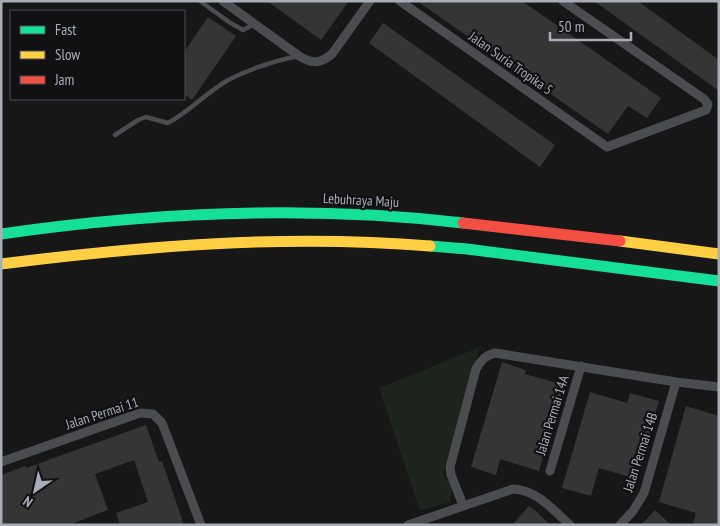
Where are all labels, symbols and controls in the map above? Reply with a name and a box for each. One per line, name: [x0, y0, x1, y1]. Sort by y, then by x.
legend: [10, 10, 185, 100]
scale bar: [550, 10, 631, 42]
text: 50 m: [558, 17, 584, 36]
text: Fast: [55, 20, 76, 39]
street label: Jalan Suria Tropika 5: [465, 27, 556, 99]
text: Slow: [55, 45, 80, 64]
text: Jam: [54, 70, 74, 89]
street label: Lebuhraya Maju: [322, 189, 400, 211]
street label: Jalan Permai 14A: [531, 373, 573, 458]
street label: Jalan Permai 11: [62, 393, 141, 434]
street label: Jalan Permai 14B: [618, 410, 661, 495]
north arrow: [10, 466, 60, 516]
text: N: [20, 492, 36, 511]

